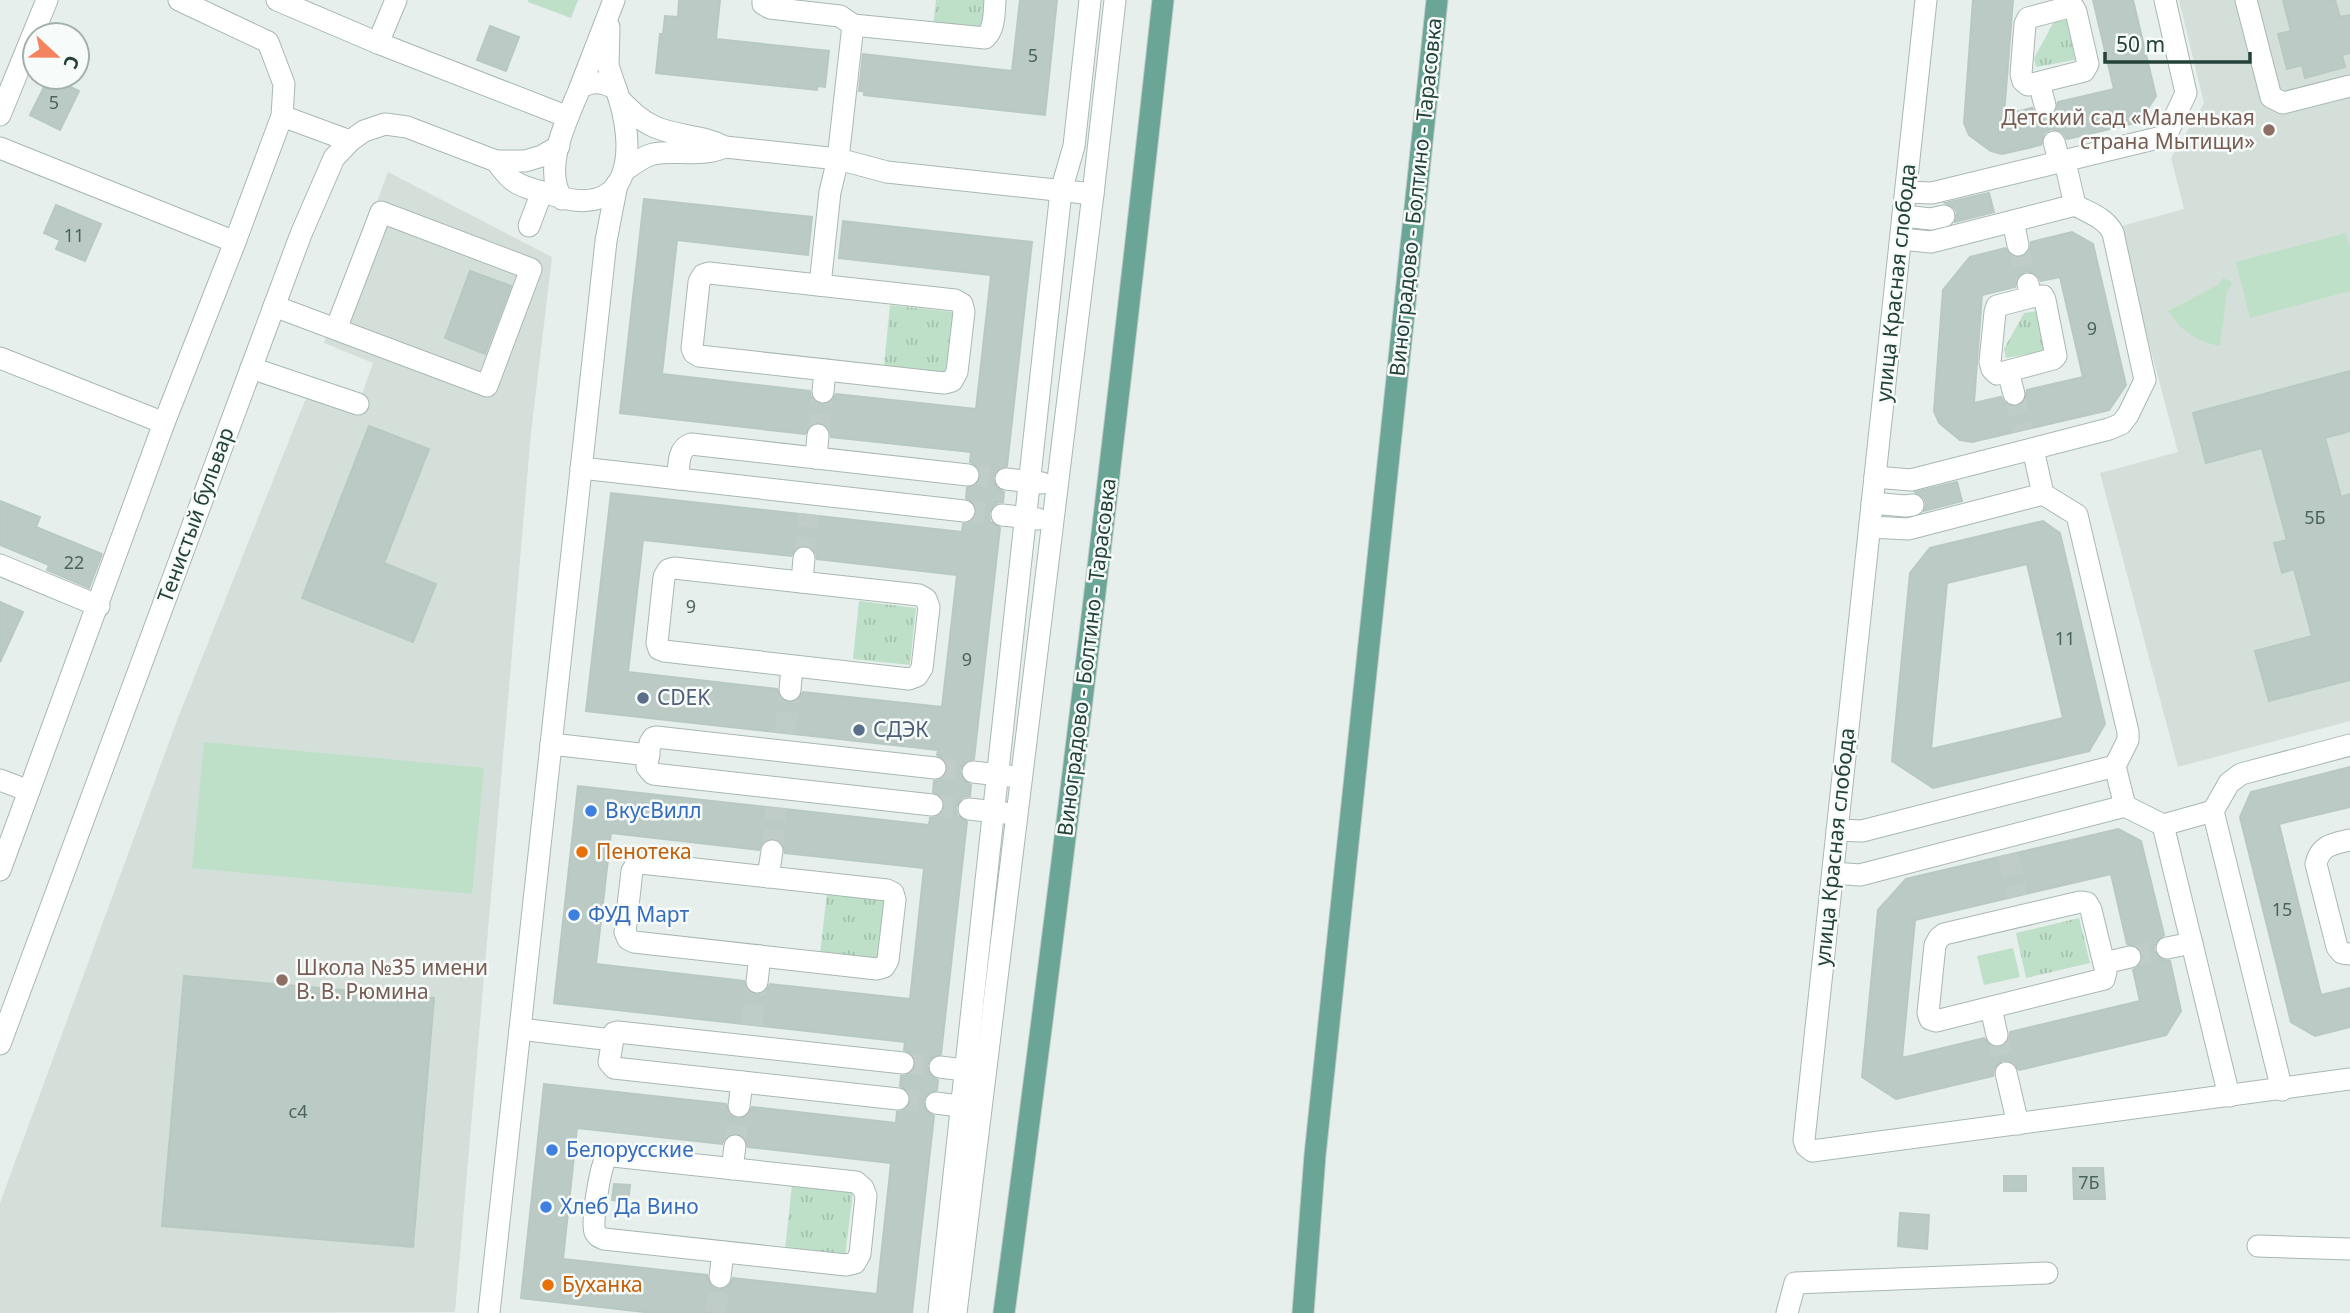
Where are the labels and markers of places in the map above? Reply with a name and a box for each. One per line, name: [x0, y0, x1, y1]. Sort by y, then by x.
place label: Детский сад «Маленькая страна Мытищи»: [2001, 103, 2255, 155]
marker: Детский сад «Маленькая страна Мытищи»: [2261, 122, 2277, 138]
place label: CDEK: [657, 683, 710, 711]
marker: CDEK: [635, 690, 651, 706]
place label: СДЭК: [873, 715, 928, 743]
marker: СДЭК: [851, 722, 867, 738]
place label: ВкусВилл: [605, 796, 702, 824]
marker: ВкусВилл: [583, 803, 599, 819]
place label: Пенотека: [596, 837, 692, 865]
marker: Пенотека: [574, 844, 590, 860]
place label: ФУД Март: [588, 900, 689, 928]
marker: ФУД Март: [566, 907, 582, 923]
place label: Школа №35 имени В. В. Рюмина: [296, 953, 488, 1005]
marker: Школа №35 имени В. В. Рюмина: [274, 972, 290, 988]
place label: Белорусские: [566, 1135, 694, 1163]
marker: Белорусские: [544, 1142, 560, 1158]
place label: Хлеб Да Вино: [560, 1192, 699, 1220]
marker: Хлеб Да Вино: [538, 1199, 554, 1215]
place label: Буханка: [562, 1270, 643, 1298]
marker: Буханка: [540, 1277, 556, 1293]

